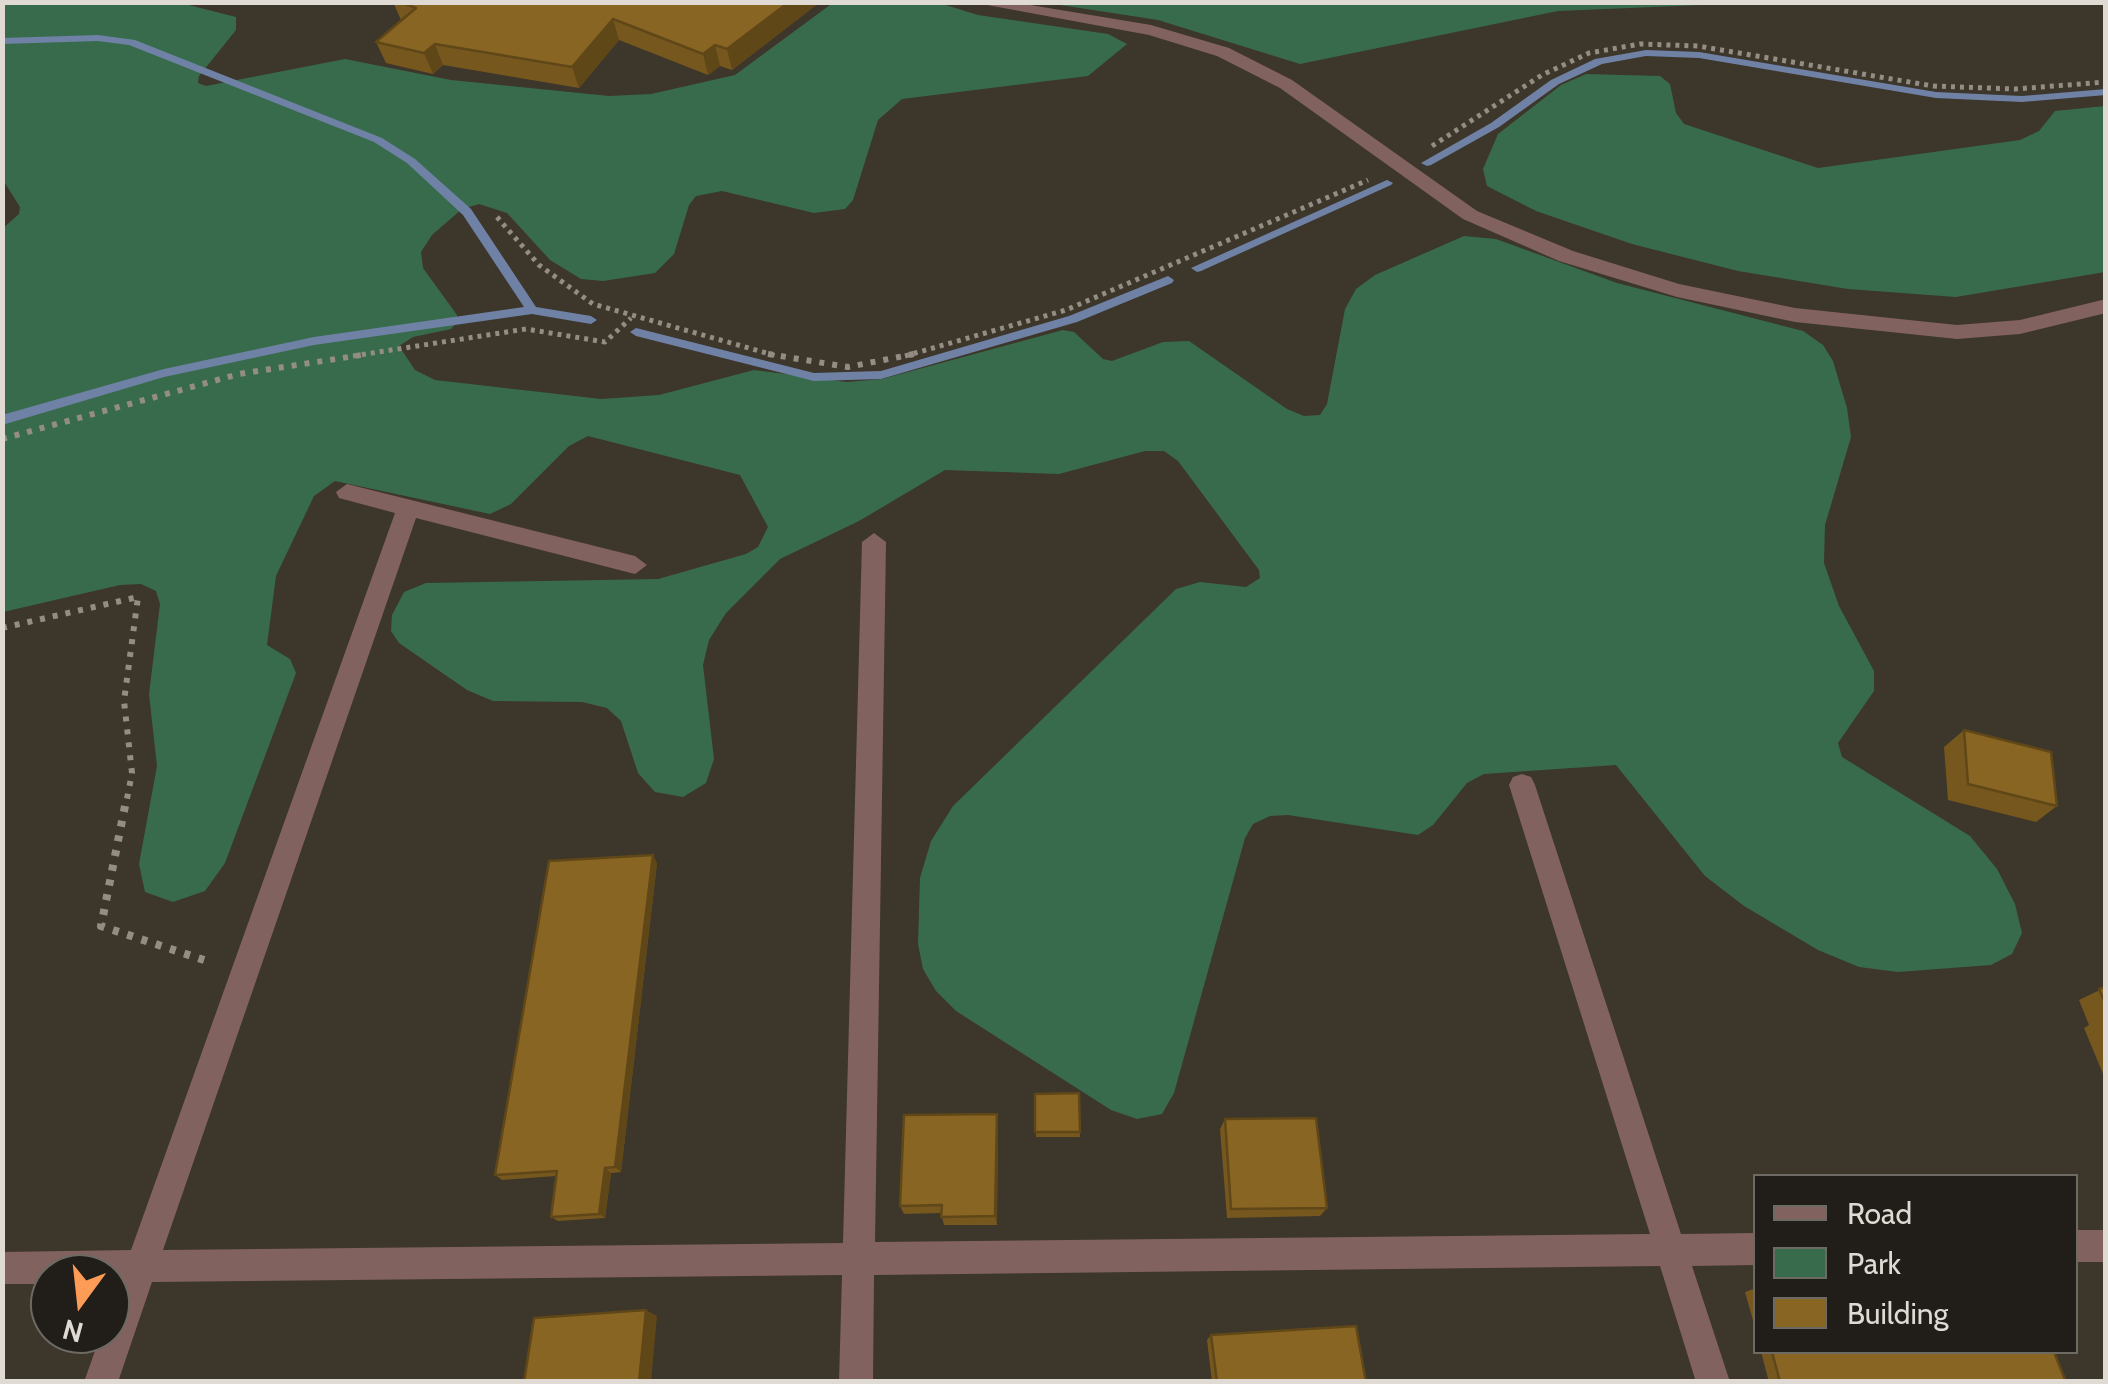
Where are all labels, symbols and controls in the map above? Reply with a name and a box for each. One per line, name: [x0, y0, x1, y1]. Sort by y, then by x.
legend: [1753, 1174, 2078, 1354]
text: Road: [1847, 1195, 1912, 1232]
text: Park: [1847, 1245, 1901, 1282]
north arrow: [30, 1254, 130, 1354]
text: Building: [1847, 1295, 1949, 1332]
text: N: [59, 1312, 87, 1350]

